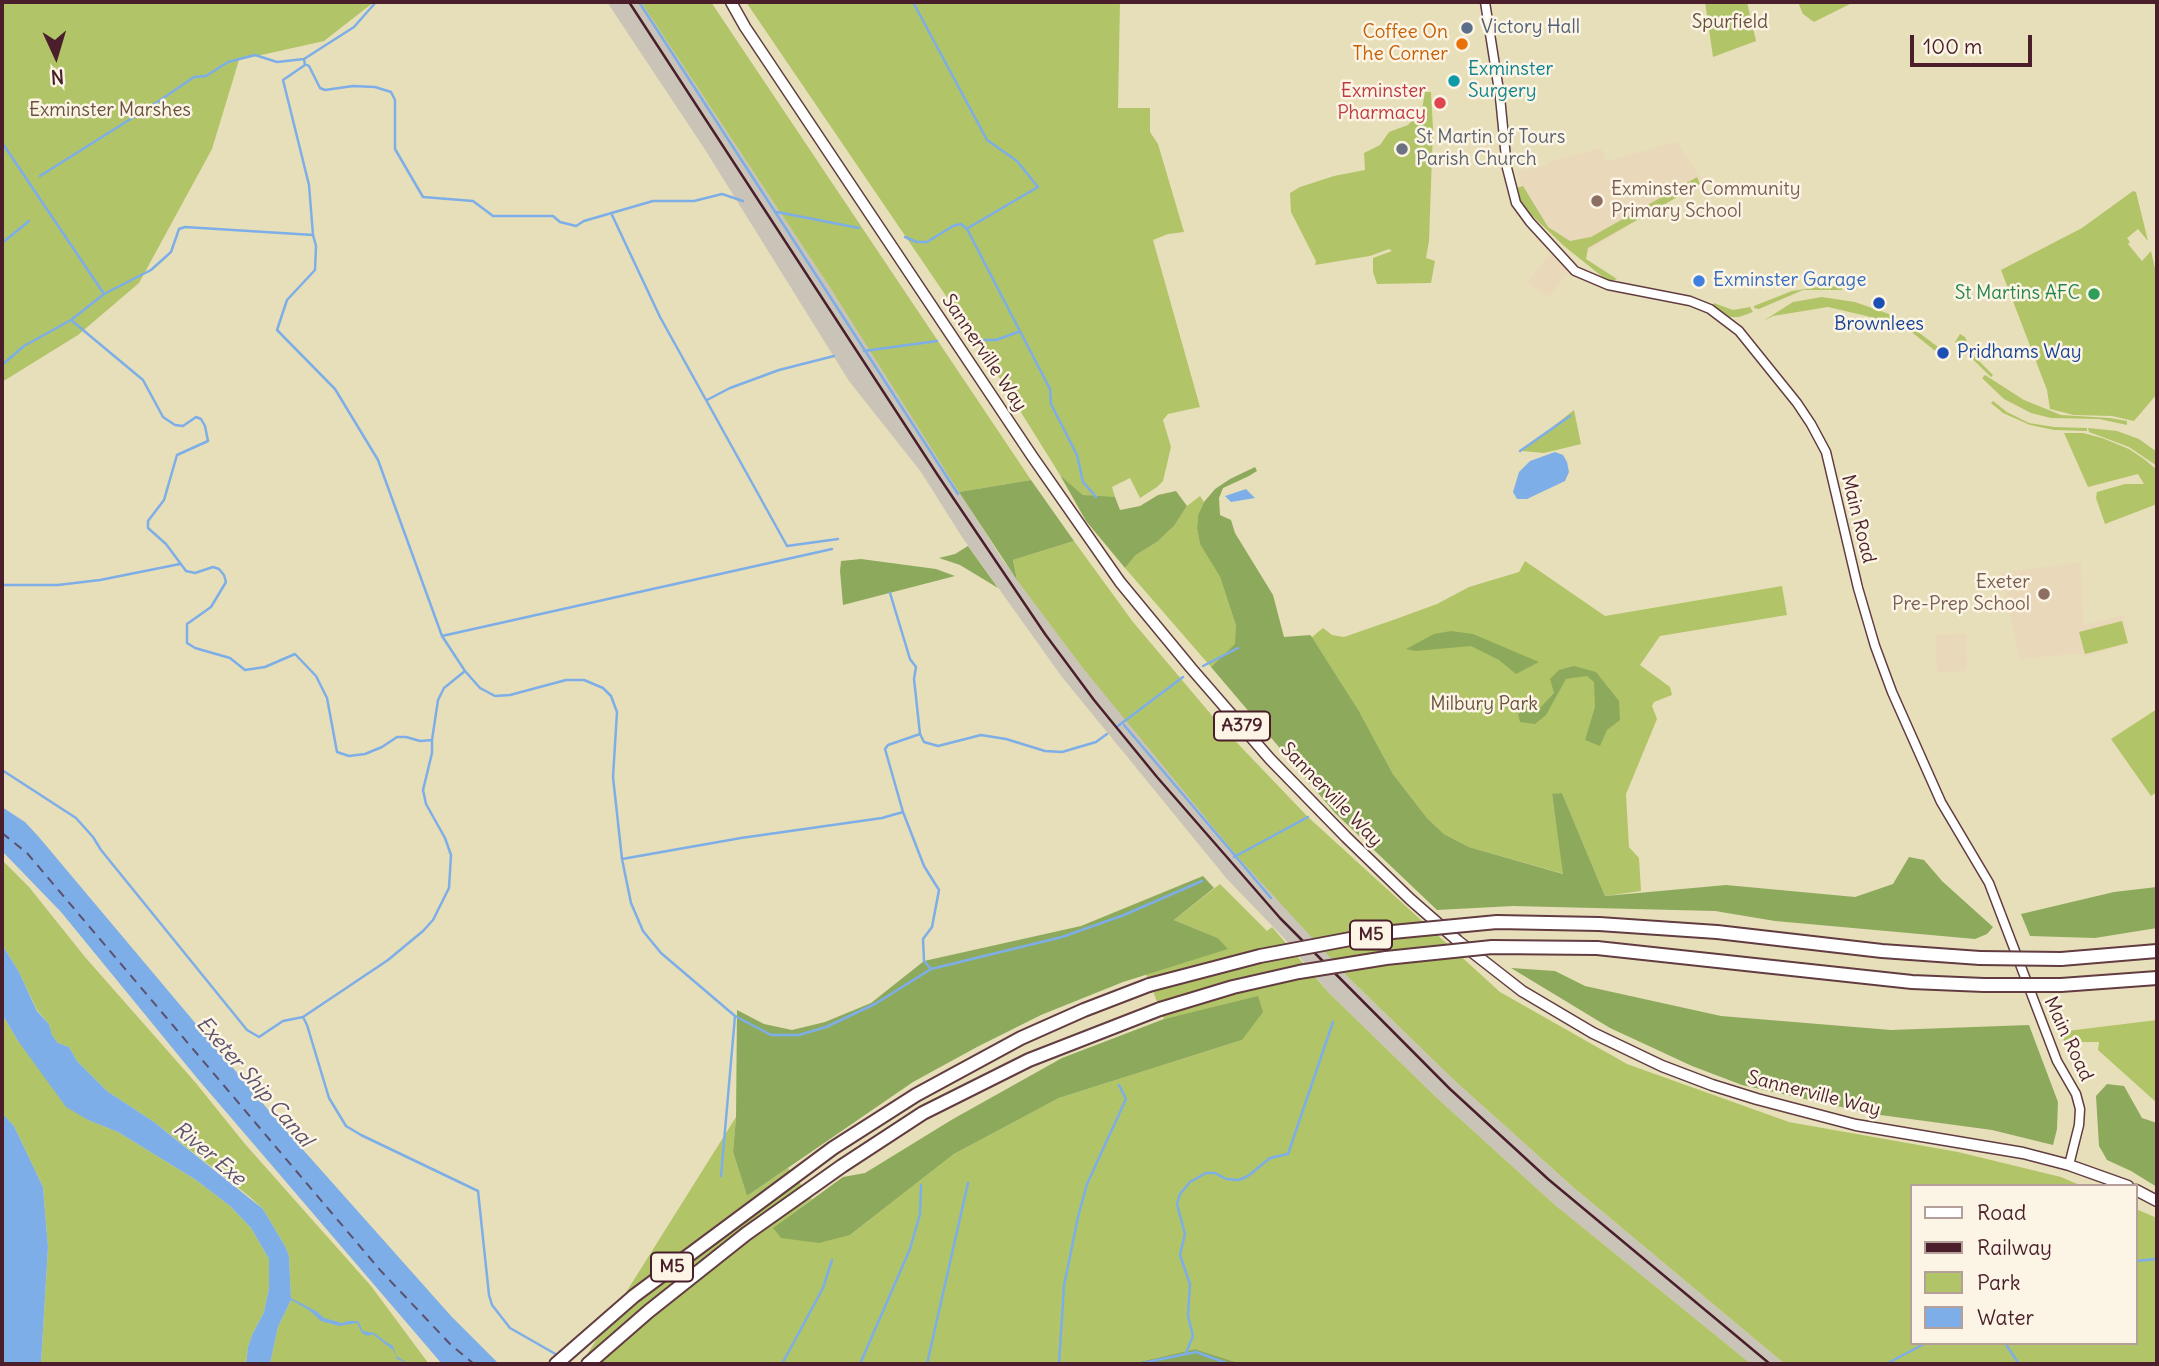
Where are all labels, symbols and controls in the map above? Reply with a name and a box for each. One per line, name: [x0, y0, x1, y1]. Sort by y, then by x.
park label: Spurfield: [1692, 12, 1768, 34]
place label: Victory Hall: [1481, 17, 1580, 39]
marker: Victory Hall: [1459, 20, 1475, 36]
north arrow: [21, 21, 91, 91]
scale bar: [1914, 21, 2036, 65]
place label: Coffee On The Corner: [1353, 22, 1448, 66]
text: 100 m: [1923, 33, 1982, 60]
marker: Coffee On The Corner: [1454, 36, 1470, 52]
place label: Exminster Surgery: [1468, 59, 1553, 103]
text: N: [50, 65, 65, 89]
marker: Exminster Surgery: [1446, 73, 1462, 89]
place label: Exminster Pharmacy: [1337, 81, 1426, 125]
marker: Exminster Pharmacy: [1432, 95, 1448, 111]
park label: Exminster Marshes: [29, 100, 191, 122]
place label: St Martin of Tours Parish Church: [1416, 127, 1565, 171]
marker: St Martin of Tours Parish Church: [1394, 141, 1410, 157]
place label: Exminster Community Primary School: [1611, 179, 1800, 223]
marker: Exminster Community Primary School: [1589, 193, 1605, 209]
place label: Exminster Garage: [1713, 270, 1866, 292]
marker: Exminster Garage: [1691, 273, 1707, 289]
place label: St Martins AFC: [1955, 283, 2080, 305]
marker: St Martins AFC: [2086, 286, 2102, 302]
street label: Sannerville Way: [936, 290, 1032, 416]
marker: Brownlees: [1871, 295, 1887, 311]
place label: Brownlees: [1834, 314, 1924, 336]
place label: Pridhams Way: [1957, 342, 2081, 364]
marker: Pridhams Way: [1935, 345, 1951, 361]
street label: Main Road: [1836, 472, 1880, 566]
place label: Exeter Pre-Prep School: [1892, 572, 2030, 616]
marker: Exeter Pre-Prep School: [2036, 586, 2052, 602]
park label: Milbury Park: [1430, 694, 1538, 716]
road number: A379: [1214, 712, 1270, 740]
street label: Sannerville Way: [1275, 738, 1387, 852]
road number: M5: [1350, 920, 1392, 950]
street label: Main Road: [2039, 993, 2097, 1085]
water label: Exeter Ship Canal: [190, 1012, 318, 1152]
street label: Sannerville Way: [1745, 1066, 1883, 1122]
water label: River Exe: [168, 1117, 250, 1191]
legend: [1910, 1184, 2138, 1345]
text: Road: [1977, 1199, 2026, 1226]
text: Railway: [1977, 1234, 2052, 1261]
road number: M5: [651, 1252, 693, 1282]
text: Park: [1977, 1269, 2020, 1296]
text: Water: [1977, 1304, 2034, 1331]

